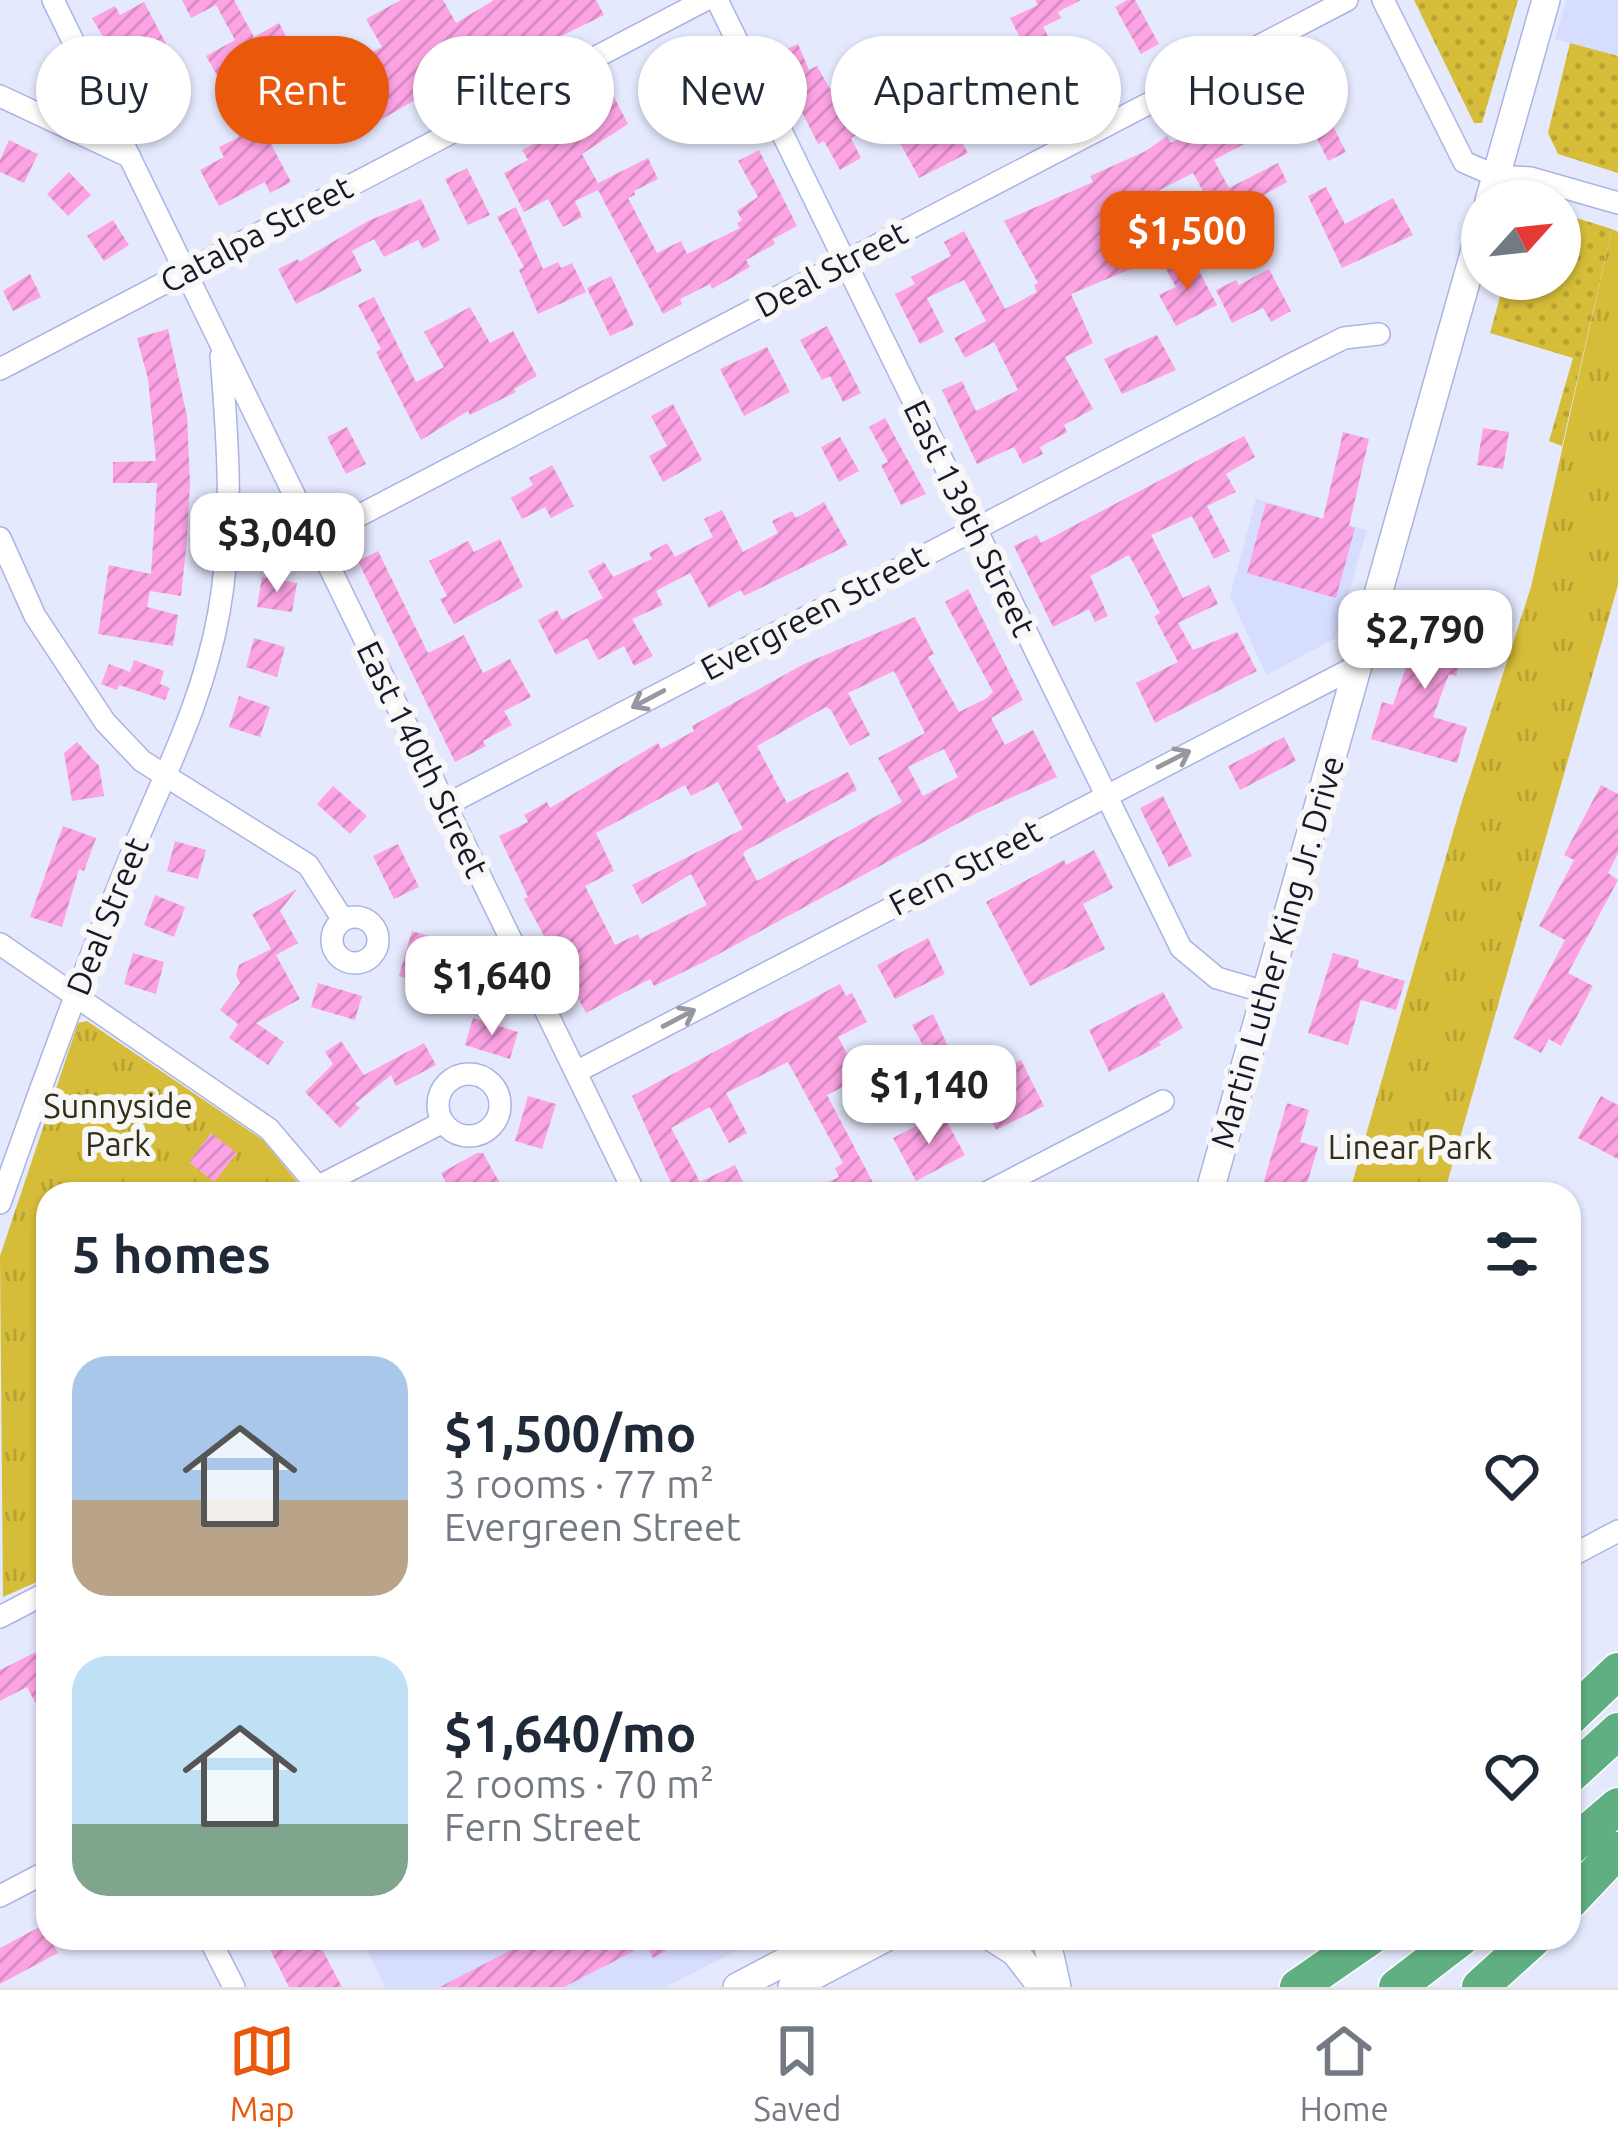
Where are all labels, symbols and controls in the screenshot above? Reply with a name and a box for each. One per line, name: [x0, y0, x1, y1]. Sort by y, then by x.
chip: Buy: [36, 36, 191, 144]
chip: Rent: [215, 36, 389, 144]
chip: Filters: [413, 36, 614, 144]
chip: New: [638, 36, 807, 144]
chip: Apartment: [831, 36, 1121, 144]
chip: House: [1145, 36, 1348, 144]
street label: Catalpa Street: [154, 168, 358, 300]
north arrow: [1461, 180, 1581, 300]
map controls: [1461, 180, 1581, 300]
pin: $1,500: [1089, 191, 1285, 293]
text: $1,500: [1127, 208, 1247, 251]
street label: Deal Street: [748, 213, 913, 324]
street label: East 139th Street: [897, 394, 1044, 642]
pin: $3,040: [179, 493, 375, 595]
text: $3,040: [217, 510, 337, 553]
street label: Evergreen Street: [694, 536, 933, 687]
pin: $2,790: [1327, 590, 1523, 692]
text: $2,790: [1365, 607, 1485, 650]
street label: East 140th Street: [350, 635, 497, 883]
one-way arrow: [631, 688, 666, 711]
one-way arrow: [1155, 747, 1190, 770]
street label: Martin Luther King Jr. Drive: [1203, 751, 1350, 1152]
street label: Fern Street: [883, 811, 1047, 922]
street label: Deal Street: [58, 832, 155, 1000]
pin: $1,640: [394, 936, 590, 1038]
text: $1,640: [432, 953, 552, 996]
one-way arrow: [661, 1005, 697, 1028]
pin: $1,140: [831, 1045, 1027, 1147]
text: $1,140: [869, 1062, 989, 1105]
park label: Sunnyside Park: [43, 1087, 193, 1162]
park label: Linear Park: [1328, 1128, 1493, 1165]
icon: filters: [1479, 1221, 1545, 1287]
text: 5 homes: [72, 1225, 271, 1283]
icon: home: [168, 1404, 312, 1548]
text: $1,500/mo: [444, 1404, 696, 1462]
icon: heart: [1479, 1443, 1545, 1509]
text: 3 rooms · 77 m²: [444, 1462, 714, 1505]
text: Evergreen Street: [444, 1505, 741, 1548]
icon: home: [168, 1704, 312, 1848]
text: $1,640/mo: [444, 1704, 696, 1762]
icon: heart: [1479, 1743, 1545, 1809]
text: 2 rooms · 70 m²: [444, 1762, 714, 1805]
text: Fern Street: [444, 1805, 641, 1848]
tab: Map: [229, 2018, 295, 2127]
tab: Saved: [754, 2018, 841, 2127]
tab: Home: [1300, 2018, 1389, 2127]

